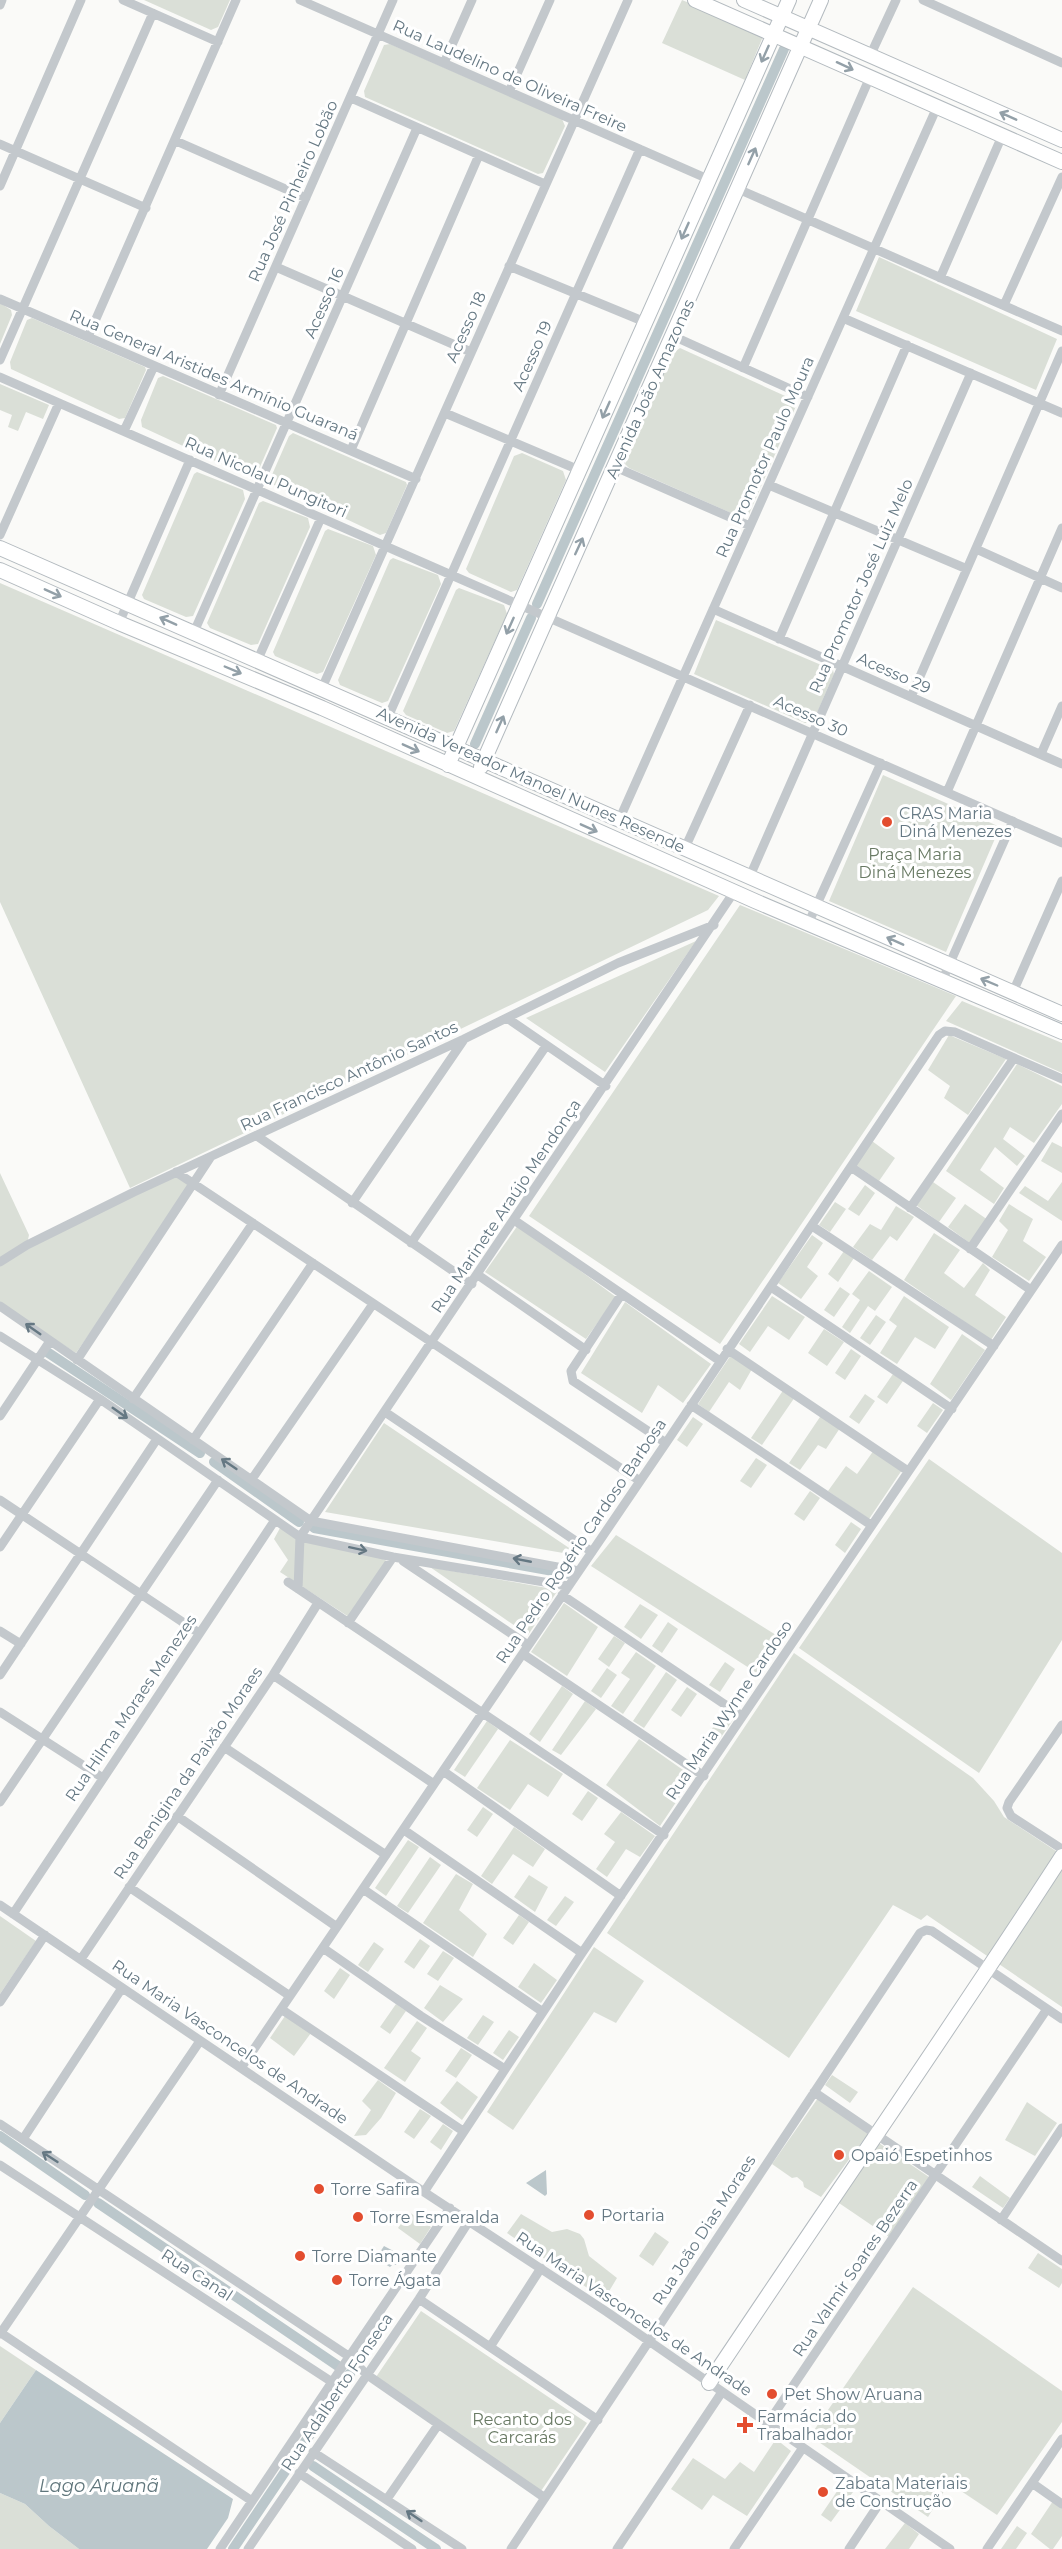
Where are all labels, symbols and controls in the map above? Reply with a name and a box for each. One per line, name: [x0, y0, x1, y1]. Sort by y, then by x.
street label: Rua Laudelino de Oliveira Freire: [390, 16, 630, 136]
one-way arrow: [759, 44, 770, 62]
one-way arrow: [836, 60, 854, 72]
street label: Rua José Pinheiro Lobão: [244, 97, 342, 285]
one-way arrow: [1000, 110, 1018, 122]
one-way arrow: [747, 148, 758, 166]
one-way arrow: [679, 222, 690, 240]
street label: Acesso 16: [300, 265, 348, 341]
street label: Acesso 18: [442, 289, 490, 365]
street label: Avenida João Amazonas: [602, 296, 698, 482]
street label: Rua General Aristides Armínio Guaraná: [67, 305, 361, 445]
street label: Acesso 19: [508, 318, 556, 394]
street label: Rua Promotor Paulo Moura: [712, 353, 818, 561]
one-way arrow: [600, 400, 611, 418]
street label: Rua Nicolau Pungitori: [182, 433, 350, 521]
street label: Rua Promotor José Luiz Melo: [805, 476, 917, 696]
one-way arrow: [575, 537, 586, 555]
one-way arrow: [44, 588, 62, 600]
one-way arrow: [159, 615, 177, 626]
one-way arrow: [503, 617, 515, 635]
street label: Acesso 29: [854, 648, 934, 698]
one-way arrow: [223, 665, 241, 676]
street label: Acesso 30: [771, 691, 851, 741]
street label: Avenida Vereador Manoel Nunes Resende: [374, 703, 688, 857]
one-way arrow: [495, 715, 506, 733]
one-way arrow: [402, 743, 420, 755]
place label: CRAS Maria Diná Menezes: [899, 804, 1012, 841]
marker: CRAS Maria Diná Menezes: [880, 815, 894, 829]
one-way arrow: [580, 822, 598, 834]
park label: Praça Maria Diná Menezes: [859, 845, 972, 882]
one-way arrow: [886, 934, 904, 945]
one-way arrow: [981, 976, 999, 987]
street label: Rua Francisco Antônio Santos: [237, 1017, 461, 1135]
street label: Rua Marinete Araújo Mendonça: [427, 1096, 585, 1316]
one-way arrow: [26, 1323, 42, 1335]
one-way arrow: [111, 1407, 127, 1419]
street label: Rua Pedro Rogério Cardoso Barbosa: [492, 1415, 670, 1667]
one-way arrow: [220, 1457, 237, 1470]
one-way arrow: [348, 1544, 367, 1556]
one-way arrow: [512, 1554, 532, 1565]
street label: Rua Hilma Moraes Menezes: [61, 1611, 201, 1805]
street label: Rua Maria Wynne Cardoso: [662, 1617, 796, 1803]
street label: Rua Benigina da Paixão Moraes: [110, 1663, 266, 1883]
street label: Rua Maria Vasconcelos de Andrade: [108, 1956, 352, 2128]
place label: Opaió Espetinhos: [851, 2146, 993, 2165]
marker: Opaió Espetinhos: [832, 2148, 846, 2162]
one-way arrow: [42, 2151, 59, 2163]
street label: Rua João Dias Moraes: [648, 2151, 760, 2308]
street label: Rua Valmir Soares Bezerra: [788, 2176, 922, 2360]
place label: Torre Safira: [331, 2180, 420, 2199]
marker: Torre Safira: [312, 2182, 326, 2196]
place label: Portaria: [601, 2206, 665, 2225]
place label: Torre Esmeralda: [370, 2208, 500, 2227]
marker: Portaria: [582, 2208, 596, 2222]
marker: Torre Esmeralda: [351, 2210, 365, 2224]
street label: Rua Maria Vasconcelos de Andrade: [512, 2228, 756, 2400]
street label: Rua Canal: [158, 2245, 236, 2305]
place label: Torre Diamante: [312, 2247, 437, 2266]
marker: Torre Diamante: [293, 2249, 307, 2263]
place label: Torre Ágata: [349, 2271, 441, 2290]
marker: Torre Ágata: [330, 2273, 344, 2287]
street label: Rua Adalberto Fonseca: [277, 2310, 397, 2474]
place label: Pet Show Aruana: [784, 2385, 923, 2404]
marker: Pet Show Aruana: [765, 2387, 779, 2401]
place label: Farmácia do Trabalhador: [757, 2407, 857, 2444]
park label: Recanto dos Carcarás: [472, 2410, 572, 2447]
marker: Farmácia do Trabalhador: [738, 2418, 752, 2432]
place label: Zabata Materiais de Construção: [835, 2474, 968, 2511]
water label: Lago Aruanã: [39, 2475, 159, 2497]
marker: Zabata Materiais de Construção: [816, 2485, 830, 2499]
one-way arrow: [405, 2510, 422, 2523]

